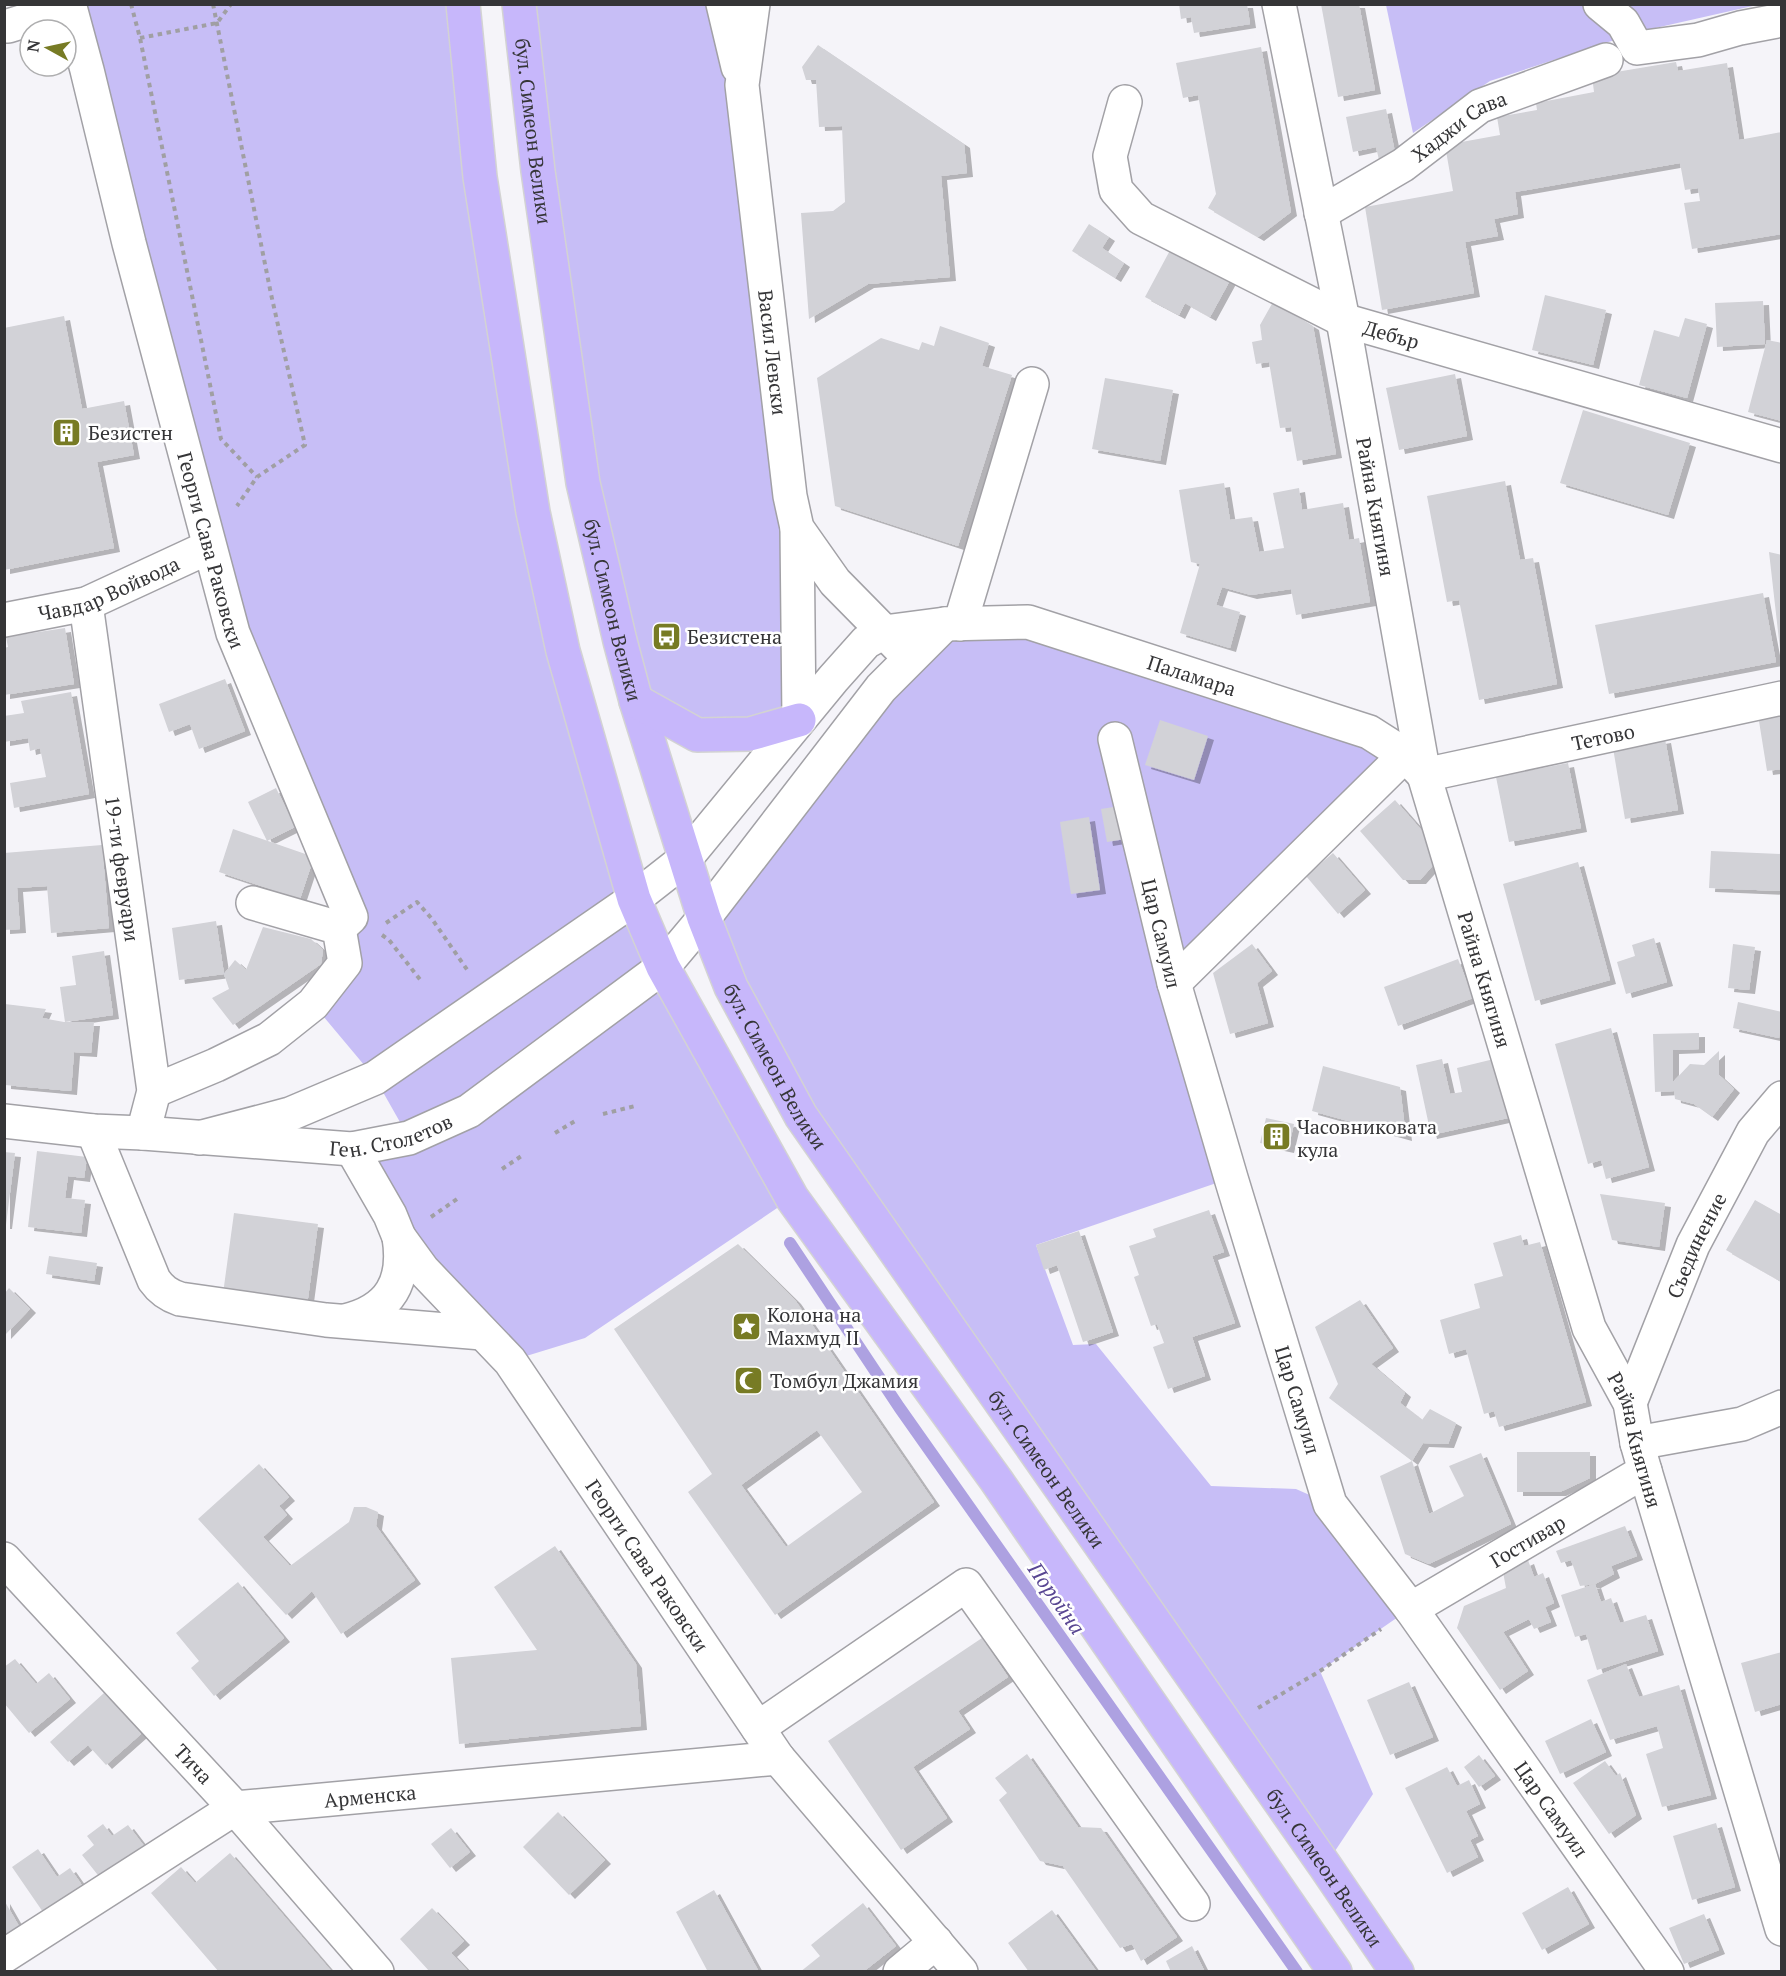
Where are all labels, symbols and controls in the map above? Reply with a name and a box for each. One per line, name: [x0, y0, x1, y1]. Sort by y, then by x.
north arrow: [18, 18, 78, 78]
street label: бул. Симеон Велики: [509, 37, 559, 226]
text: N: [21, 38, 45, 53]
street label: Хаджи Сава: [1406, 84, 1510, 167]
street label: Васил Левски: [753, 288, 794, 417]
street label: Дебър: [1361, 313, 1423, 355]
building icon: Безистен: [51, 416, 83, 448]
place label: Безистен: [88, 419, 173, 446]
street label: Райна Княгиня: [1351, 435, 1402, 578]
street label: Георги Сава Раковски: [172, 449, 251, 653]
street label: бул. Симеон Велики: [578, 516, 649, 704]
street label: Чавдар Войвода: [36, 549, 184, 627]
bus stop icon: Безистена: [650, 620, 682, 652]
place label: Безистена: [687, 623, 782, 650]
street label: Паламара: [1144, 648, 1240, 702]
street label: Тетово: [1569, 717, 1637, 756]
street label: 19-ти февруари: [99, 794, 146, 943]
street label: Цар Самуил: [1136, 876, 1188, 991]
street label: Райна Княгиня: [1452, 908, 1518, 1051]
street label: бул. Симеон Велики: [718, 978, 834, 1155]
street label: Ген. Столетов: [329, 1107, 456, 1163]
place label: Часовниковата кула: [1297, 1113, 1437, 1163]
building icon: Часовниковата кула: [1260, 1121, 1292, 1153]
street label: Съединение: [1660, 1188, 1732, 1302]
place label: Колона на Махмуд II: [767, 1301, 861, 1351]
place icon: Колона на Махмуд II: [730, 1310, 762, 1342]
street label: Цар Самуил: [1269, 1342, 1328, 1457]
mosque icon: Томбул Джамия: [733, 1364, 765, 1396]
place label: Томбул Джамия: [770, 1367, 919, 1394]
street label: Райна Княгиня: [1602, 1367, 1669, 1511]
street label: бул. Симеон Велики: [983, 1384, 1112, 1553]
street label: Георги Сава Раковски: [580, 1474, 716, 1657]
street label: Гостивар: [1484, 1508, 1570, 1573]
water label: Поройна: [1021, 1556, 1092, 1640]
street label: Тича: [168, 1738, 219, 1789]
street label: Цар Самуил: [1509, 1755, 1595, 1862]
street label: Арменска: [323, 1778, 417, 1813]
street label: бул. Симеон Велики: [1261, 1783, 1389, 1952]

